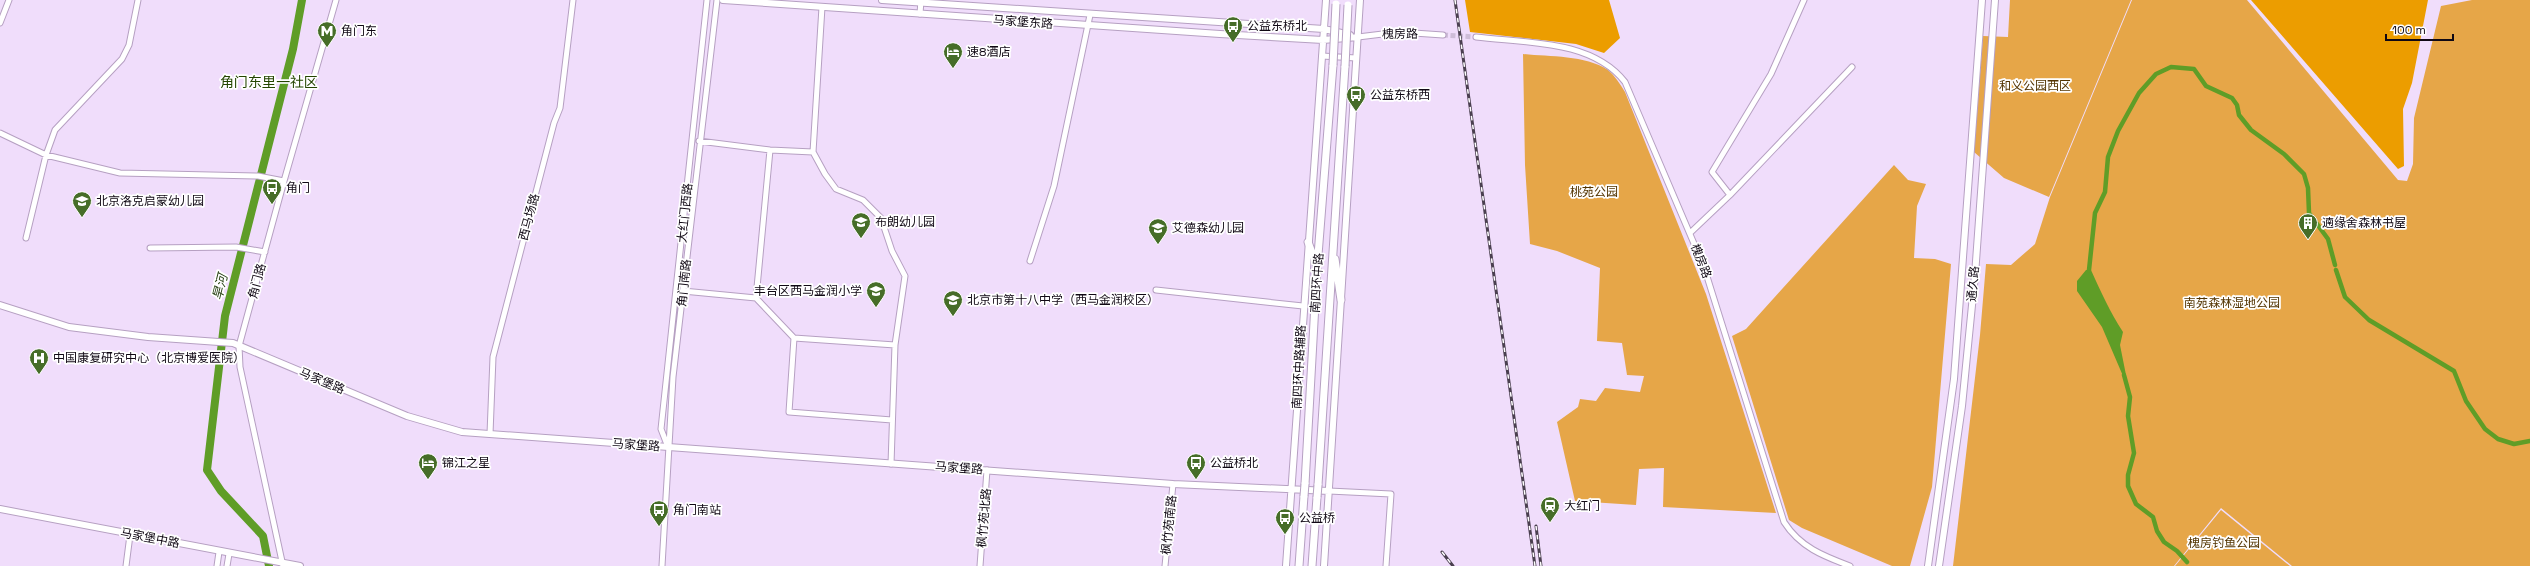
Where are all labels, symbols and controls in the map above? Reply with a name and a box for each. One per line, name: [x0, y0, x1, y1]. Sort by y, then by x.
street label: 马家堡东路: [993, 12, 1053, 32]
bus stop icon: 公益东桥北: [1222, 15, 1244, 43]
scale bar: [2386, 16, 2453, 42]
place label: 公益东桥北: [1247, 18, 1307, 34]
metro station icon: 角门东: [316, 20, 338, 48]
text: 100 m: [2392, 22, 2426, 38]
place label: 角门东: [341, 23, 377, 39]
street label: 槐房路: [1382, 26, 1418, 42]
hotel icon: 速8酒店: [942, 41, 964, 69]
place label: 速8酒店: [967, 44, 1010, 60]
district label: 角门东里一社区: [220, 73, 318, 91]
park label: 和义公园西区: [1999, 78, 2071, 94]
bus stop icon: 公益东桥西: [1345, 84, 1367, 112]
place label: 公益东桥西: [1370, 87, 1430, 103]
bus stop icon: 角门: [261, 177, 283, 205]
place label: 角门: [286, 180, 310, 196]
street label: 大红门西路: [674, 182, 696, 244]
park label: 桃苑公园: [1570, 184, 1618, 200]
school or university icon: 北京洛克启蒙幼儿园: [71, 190, 93, 218]
street label: 西马场路: [515, 192, 543, 242]
place label: 北京洛克启蒙幼儿园: [96, 193, 204, 209]
school or university icon: 布朗幼儿园: [850, 211, 872, 239]
building icon: 遖缘舍森林书屋: [2297, 212, 2319, 240]
place label: 布朗幼儿园: [875, 214, 935, 230]
place label: 遖缘舍森林书屋: [2322, 215, 2406, 231]
school or university icon: 艾德森幼儿园: [1147, 217, 1169, 245]
place label: 艾德森幼儿园: [1172, 220, 1244, 236]
street label: 槐房路: [1687, 241, 1715, 281]
street label: 南四环中路: [1307, 253, 1327, 313]
street label: 角门南路: [674, 258, 694, 308]
street label: 角门路: [245, 262, 269, 300]
street label: 通久路: [1963, 265, 1983, 303]
water label: 旱河: [209, 269, 232, 302]
school or university icon: 丰台区西马金润小学: [865, 280, 887, 308]
place label: 丰台区西马金润小学: [754, 283, 862, 299]
school or university icon: 北京市第十八中学（西马金润校区）: [942, 289, 964, 317]
place label: 北京市第十八中学（西马金润校区）: [967, 292, 1159, 308]
park label: 南苑森林湿地公园: [2184, 295, 2280, 311]
street label: 南四环中路辅路: [1289, 325, 1309, 409]
hospital icon: 中国康复研究中心（北京博爱医院）: [28, 347, 50, 375]
place label: 中国康复研究中心（北京博爱医院）: [53, 350, 245, 366]
street label: 马家堡路: [297, 364, 347, 398]
street label: 马家堡路: [611, 435, 661, 455]
hotel icon: 锦江之星: [417, 452, 439, 480]
bus stop icon: 公益桥北: [1185, 452, 1207, 480]
place label: 锦江之星: [442, 455, 490, 471]
place label: 公益桥北: [1210, 455, 1258, 471]
street label: 马家堡路: [934, 458, 984, 478]
street label: 枫竹苑北路: [973, 487, 995, 549]
street label: 枫竹苑南路: [1158, 494, 1180, 556]
station icon: 大红门: [1539, 495, 1561, 523]
place label: 大红门: [1564, 498, 1600, 514]
bus stop icon: 角门南站: [648, 499, 670, 527]
place label: 角门南站: [673, 502, 721, 518]
bus stop icon: 公益桥: [1274, 507, 1296, 535]
place label: 公益桥: [1299, 510, 1335, 526]
street label: 马家堡中路: [119, 524, 181, 552]
park label: 槐房钓鱼公园: [2188, 535, 2260, 551]

